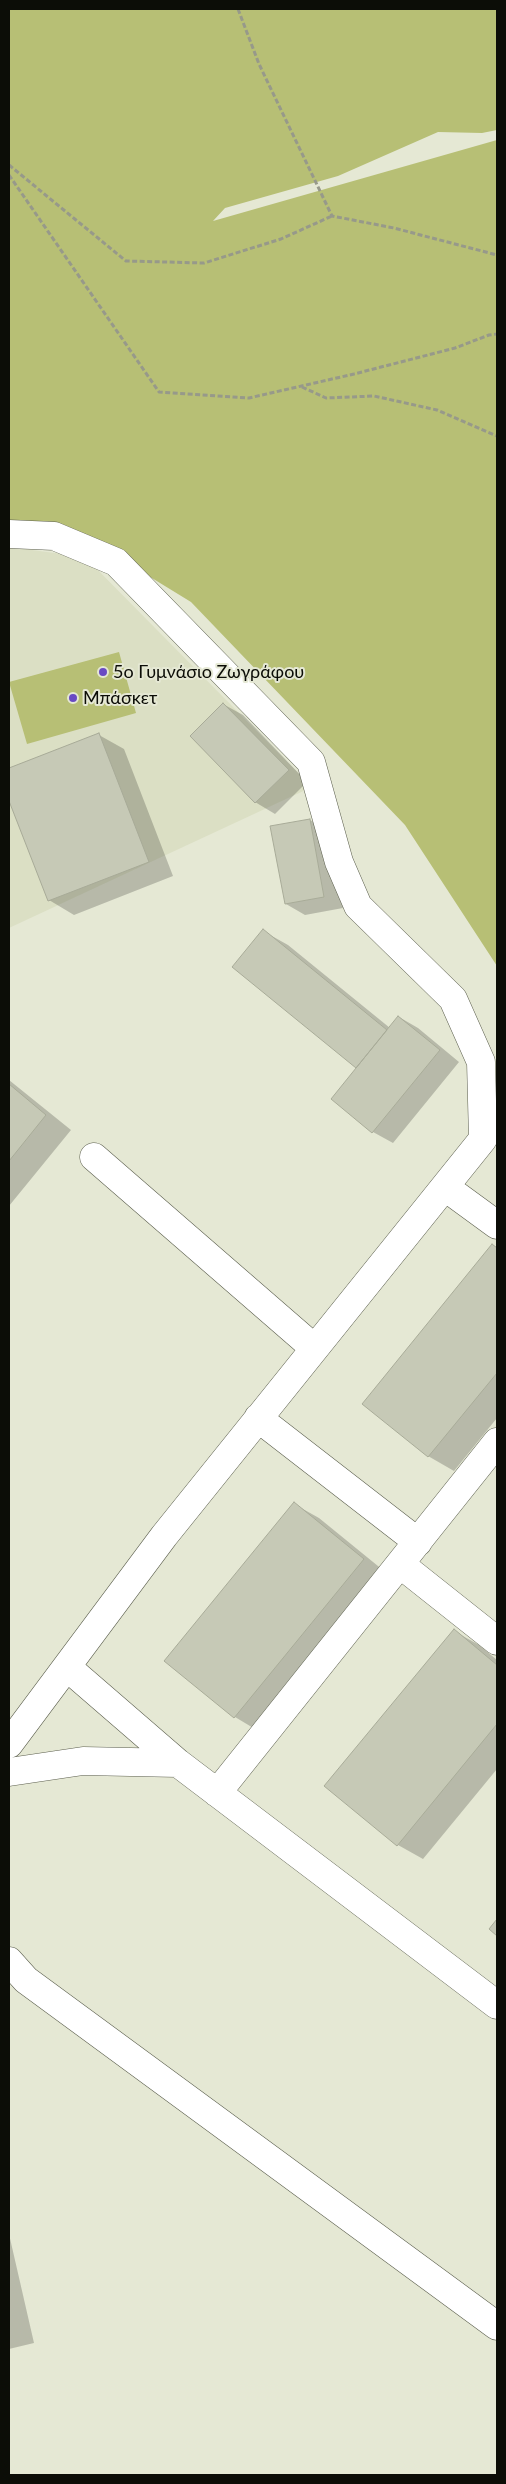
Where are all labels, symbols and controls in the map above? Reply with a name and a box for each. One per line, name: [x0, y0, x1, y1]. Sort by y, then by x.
place label: 5ο Γυμνάσιο Ζωγράφου: [113, 661, 304, 683]
marker: 5ο Γυμνάσιο Ζωγράφου: [97, 666, 109, 678]
place label: Μπάσκετ: [83, 687, 157, 709]
marker: Μπάσκετ: [67, 692, 79, 704]

